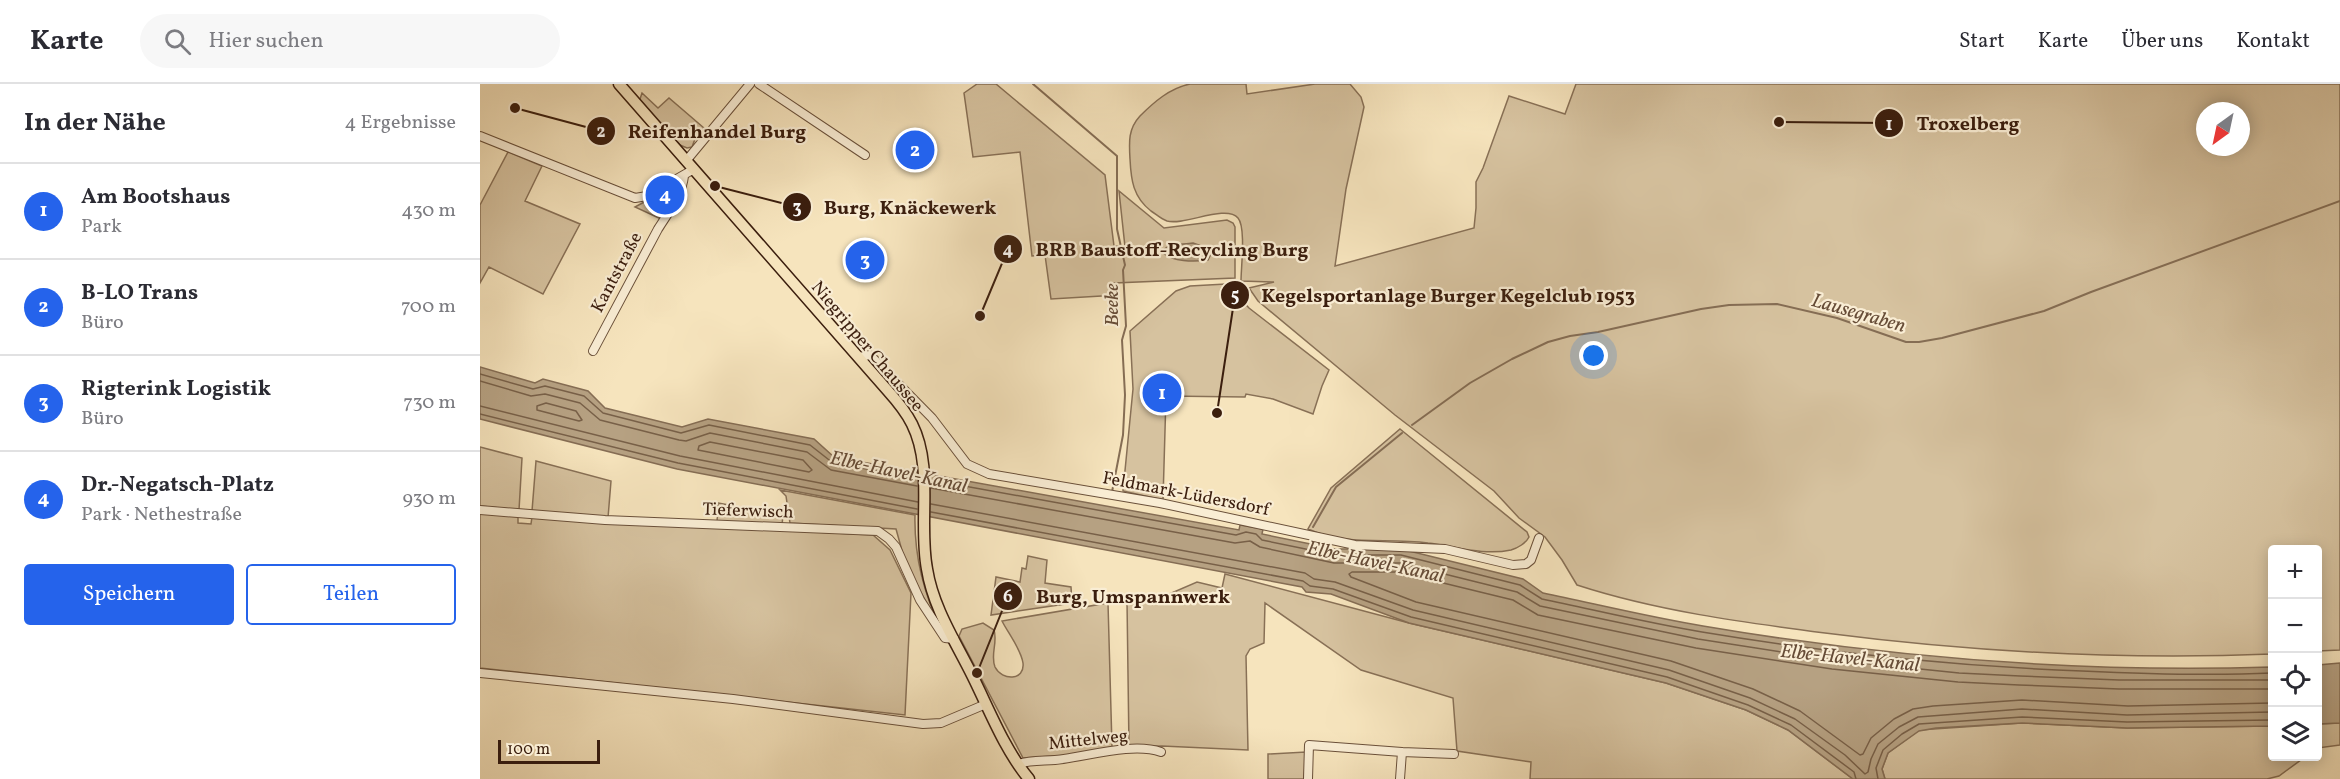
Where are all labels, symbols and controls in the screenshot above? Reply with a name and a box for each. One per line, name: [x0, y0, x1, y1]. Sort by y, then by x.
search box: [140, 14, 560, 68]
text: Karte: [30, 22, 104, 61]
icon: search: [161, 25, 194, 58]
text: Hier suchen: [209, 26, 324, 57]
text: Start: [1959, 27, 2005, 56]
text: Karte: [2038, 27, 2088, 56]
text: Über uns: [2121, 27, 2203, 56]
text: Kontakt: [2236, 27, 2310, 56]
north arrow: [2196, 102, 2250, 156]
callout: Troxelberg: [1874, 104, 2031, 142]
text: In der Nähe: [24, 105, 166, 141]
text: 4 Ergebnisse: [344, 109, 456, 137]
text: Troxelberg: [1917, 111, 2019, 139]
callout: Reifenhandel Burg: [586, 112, 818, 150]
text: 1: [1885, 113, 1893, 138]
text: Reifenhandel Burg: [628, 119, 806, 147]
text: 2: [596, 120, 606, 145]
pin: 2: [896, 128, 934, 172]
pin: 4: [646, 172, 684, 218]
text: Am Bootshaus: [81, 182, 230, 213]
callout: Burg, Knäckewerk: [782, 188, 1009, 226]
text: Burg, Knäckewerk: [824, 195, 996, 223]
text: 3: [792, 196, 802, 221]
text: 1: [39, 197, 48, 225]
text: 430 m: [401, 197, 456, 225]
text: Park: [81, 213, 122, 241]
street label: Kantstraße: [586, 228, 649, 317]
callout: BRB Baustoff-Recycling Burg: [993, 230, 1320, 268]
text: BRB Baustoff-Recycling Burg: [1036, 237, 1308, 265]
pin: 3: [846, 238, 884, 282]
text: 4: [1003, 238, 1014, 263]
street label: Niegripper Chaussee: [805, 276, 929, 418]
callout: Kegelsportanlage Burger Kegelclub 1953: [1220, 276, 1647, 314]
text: B-LO Trans: [81, 278, 198, 309]
water label: Beeke: [1099, 283, 1127, 327]
text: Kegelsportanlage Burger Kegelclub 1953: [1261, 283, 1635, 311]
text: 5: [1231, 284, 1239, 309]
water label: Lausegraben: [1808, 287, 1909, 341]
text: 2: [38, 293, 49, 321]
text: 700 m: [401, 293, 456, 321]
text: Büro: [81, 309, 124, 337]
your location: [1579, 341, 1608, 370]
pin: 1: [1142, 370, 1182, 416]
text: Rigterink Logistik: [81, 374, 271, 405]
text: 3: [38, 389, 49, 417]
text: 730 m: [403, 389, 456, 417]
text: Büro: [81, 405, 124, 433]
water label: Elbe-Havel-Kanal: [827, 445, 970, 501]
street label: Feldmark-Lüdersdorf: [1100, 466, 1273, 523]
text: Dr.-Negatsch-Platz: [81, 470, 274, 501]
text: 4: [37, 485, 50, 513]
text: 930 m: [402, 485, 456, 513]
street label: Tieferwisch: [702, 497, 794, 526]
text: Park · Nethestraße: [81, 501, 242, 529]
water label: Elbe-Havel-Kanal: [1304, 535, 1447, 591]
map controls: [2268, 545, 2322, 761]
button: +: [2268, 545, 2322, 599]
button: Speichern: [24, 564, 234, 625]
button: Teilen: [246, 564, 456, 625]
callout: Burg, Umspannwerk: [993, 577, 1242, 615]
text: Burg, Umspannwerk: [1036, 584, 1230, 612]
text: 6: [1003, 585, 1013, 610]
button: −: [2268, 599, 2322, 653]
water label: Elbe-Havel-Kanal: [1779, 638, 1921, 680]
button: locate: [2268, 653, 2322, 707]
button: layers: [2268, 707, 2322, 761]
street label: Mittelweg: [1047, 724, 1129, 757]
scale bar: [498, 737, 600, 764]
text: 100 m: [507, 739, 550, 761]

